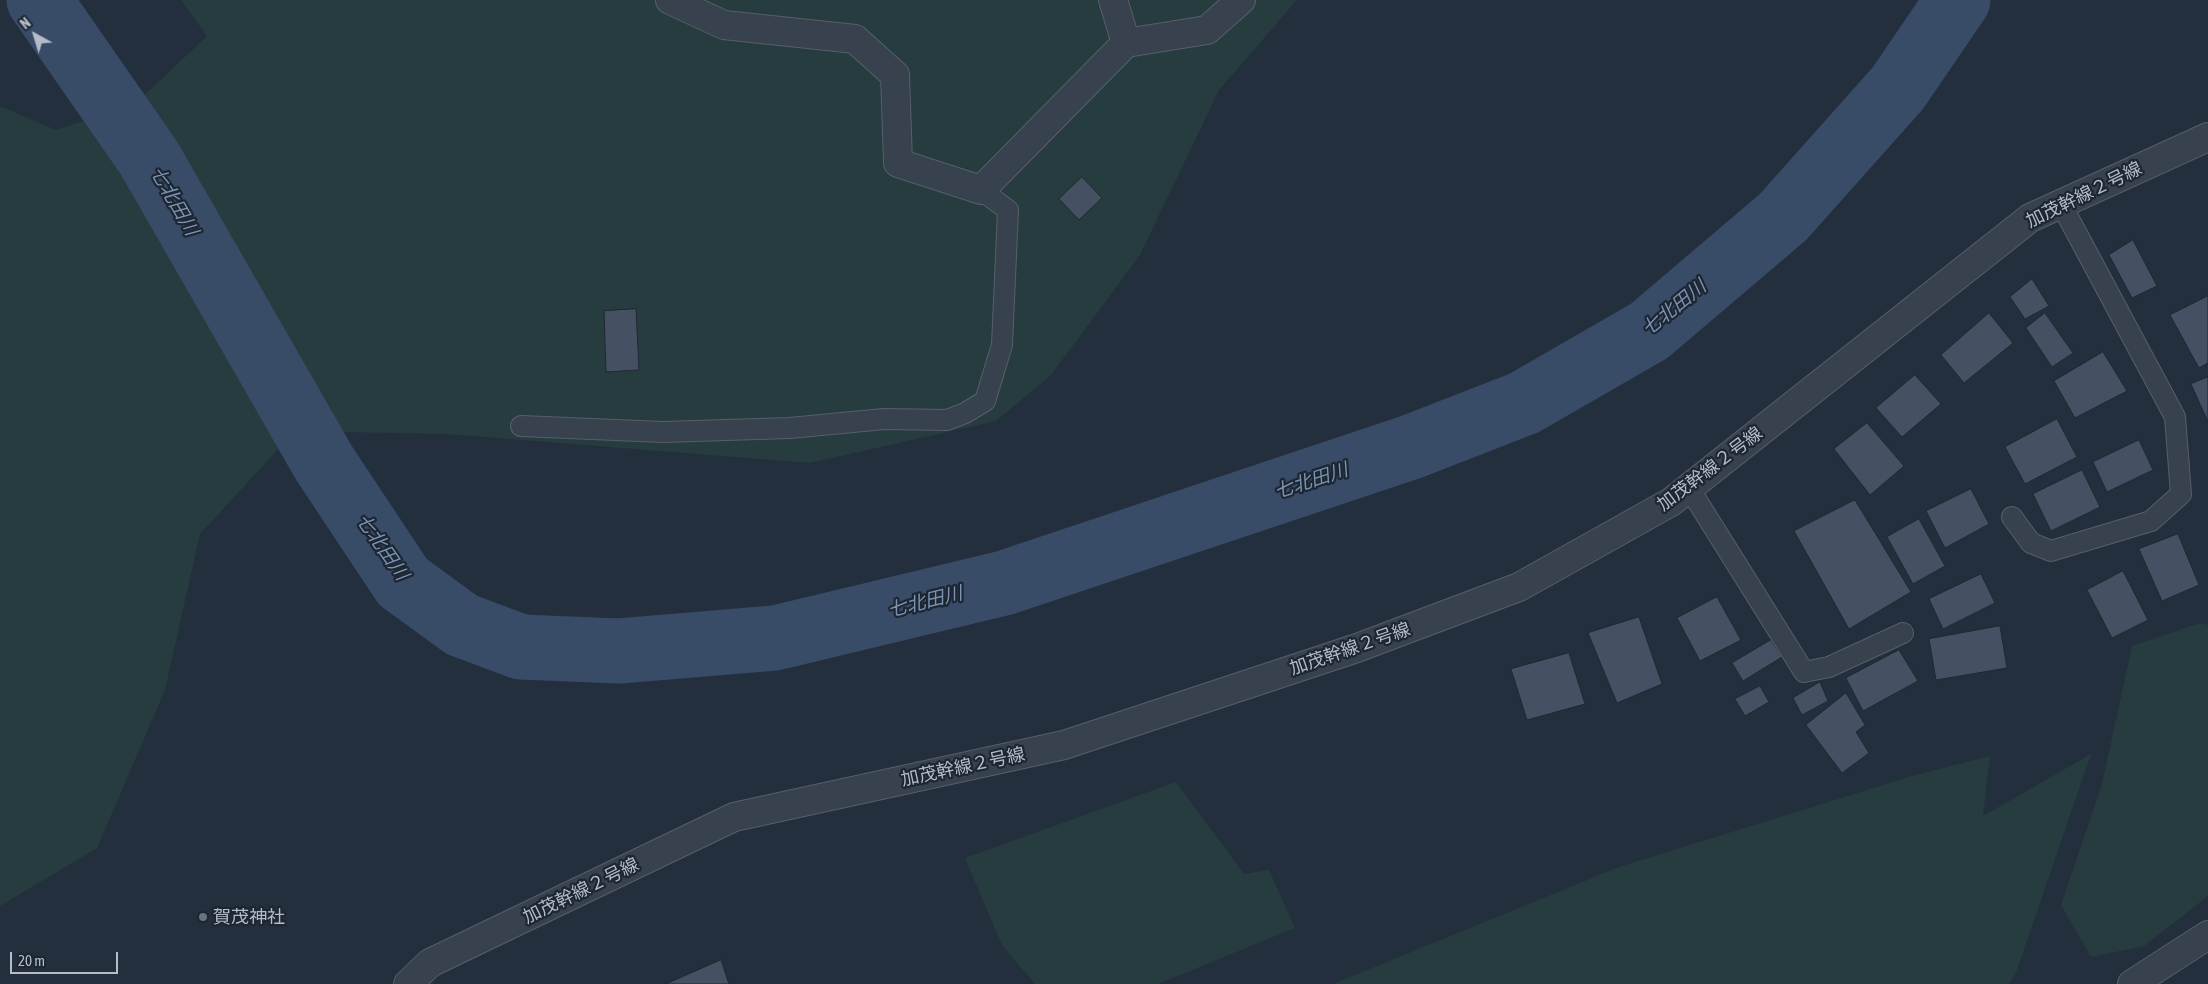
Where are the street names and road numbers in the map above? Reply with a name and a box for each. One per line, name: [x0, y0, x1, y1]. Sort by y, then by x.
street label: 加茂幹線２号線: [2023, 158, 2145, 232]
street label: 加茂幹線２号線: [1653, 422, 1767, 516]
street label: 加茂幹線２号線: [1287, 618, 1413, 680]
street label: 加茂幹線２号線: [899, 743, 1027, 791]
street label: 加茂幹線２号線: [520, 854, 642, 928]

